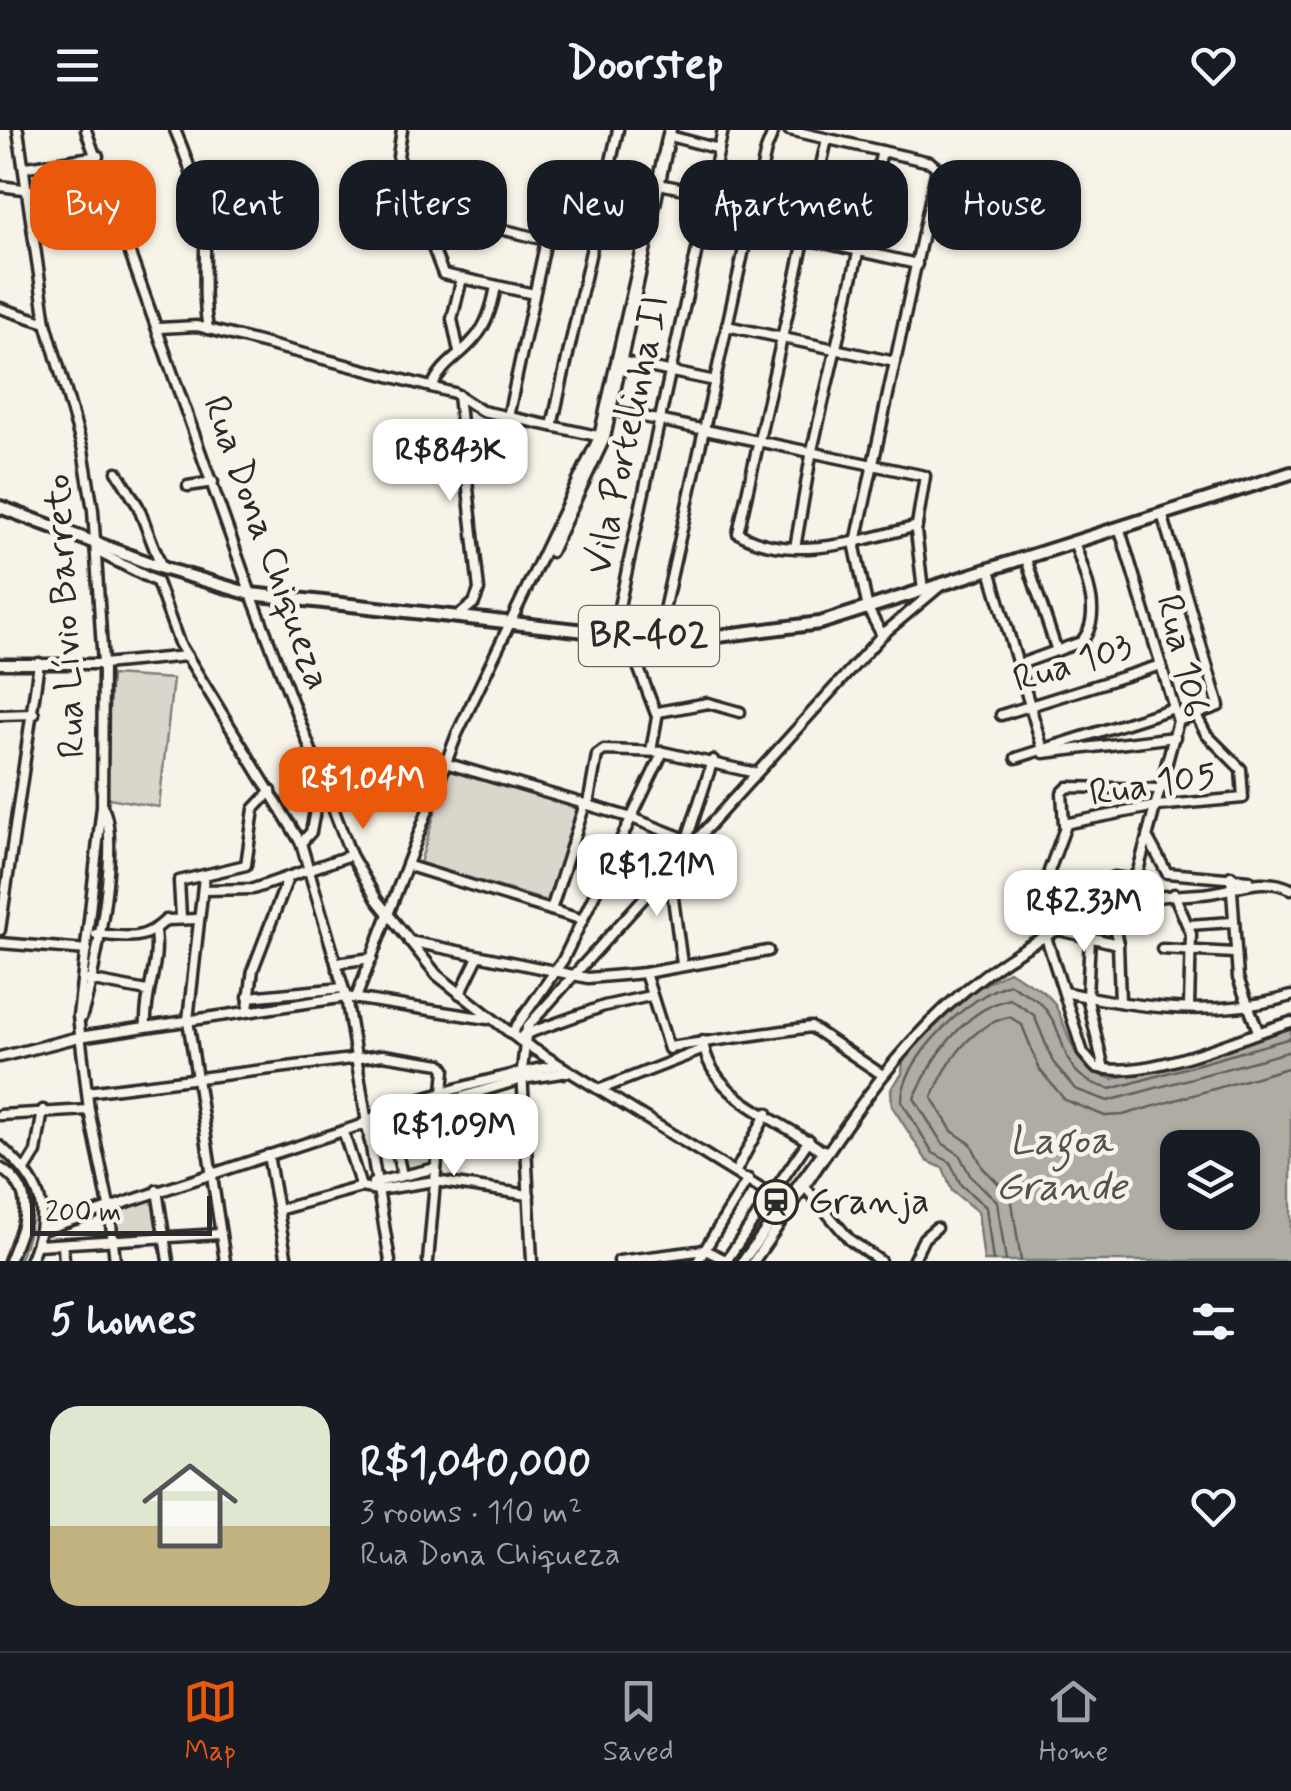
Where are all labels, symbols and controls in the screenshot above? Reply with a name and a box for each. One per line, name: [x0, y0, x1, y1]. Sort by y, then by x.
text: Doorstep: [567, 36, 724, 95]
icon: menu: [50, 38, 105, 93]
icon: heart: [1186, 38, 1241, 93]
chip: Buy: [30, 160, 156, 250]
chip: Rent: [176, 160, 319, 250]
chip: Filters: [339, 160, 507, 250]
chip: New: [527, 160, 659, 250]
chip: Apartment: [679, 160, 908, 250]
chip: House: [928, 160, 1081, 250]
street label: Vila Portelinha II: [574, 291, 682, 579]
street label: Rua Dona Chiqueza: [190, 389, 342, 697]
pin: R$843K: [369, 419, 531, 504]
text: R$843K: [395, 430, 505, 472]
street label: Rua Lívio Barreto: [34, 472, 98, 760]
street label: Rua 106: [1143, 590, 1221, 722]
road number: BR-402: [579, 606, 719, 666]
street label: Rua 103: [1007, 623, 1139, 705]
pin: R$1.04M: [271, 747, 455, 832]
street label: Rua 105: [1086, 751, 1220, 819]
text: R$1.04M: [301, 758, 425, 800]
pin: R$1.21M: [565, 834, 749, 919]
text: R$1.21M: [599, 845, 715, 887]
pin: R$2.33M: [992, 870, 1176, 955]
text: R$2.33M: [1026, 881, 1142, 923]
pin: R$1.09M: [362, 1094, 546, 1179]
text: R$1.09M: [392, 1105, 516, 1147]
water label: Lagoa Grande: [995, 1116, 1129, 1214]
map controls: [1160, 1130, 1260, 1230]
button: layers: [1160, 1130, 1260, 1230]
place label: Granja: [808, 1178, 930, 1227]
station icon: Granja: [753, 1179, 799, 1225]
scale bar: [30, 1191, 212, 1236]
text: 200 m: [45, 1195, 121, 1232]
text: 5 homes: [50, 1294, 196, 1349]
icon: filters: [1186, 1294, 1241, 1349]
text: R$1,040,000: [360, 1437, 591, 1492]
icon: home: [130, 1446, 250, 1566]
icon: heart: [1186, 1479, 1241, 1534]
text: 3 rooms · 110 m²: [360, 1492, 582, 1534]
text: Rua Dona Chiqueza: [360, 1534, 620, 1576]
tab: Map: [183, 1674, 238, 1771]
tab: Saved: [603, 1674, 674, 1771]
tab: Home: [1039, 1674, 1108, 1771]

